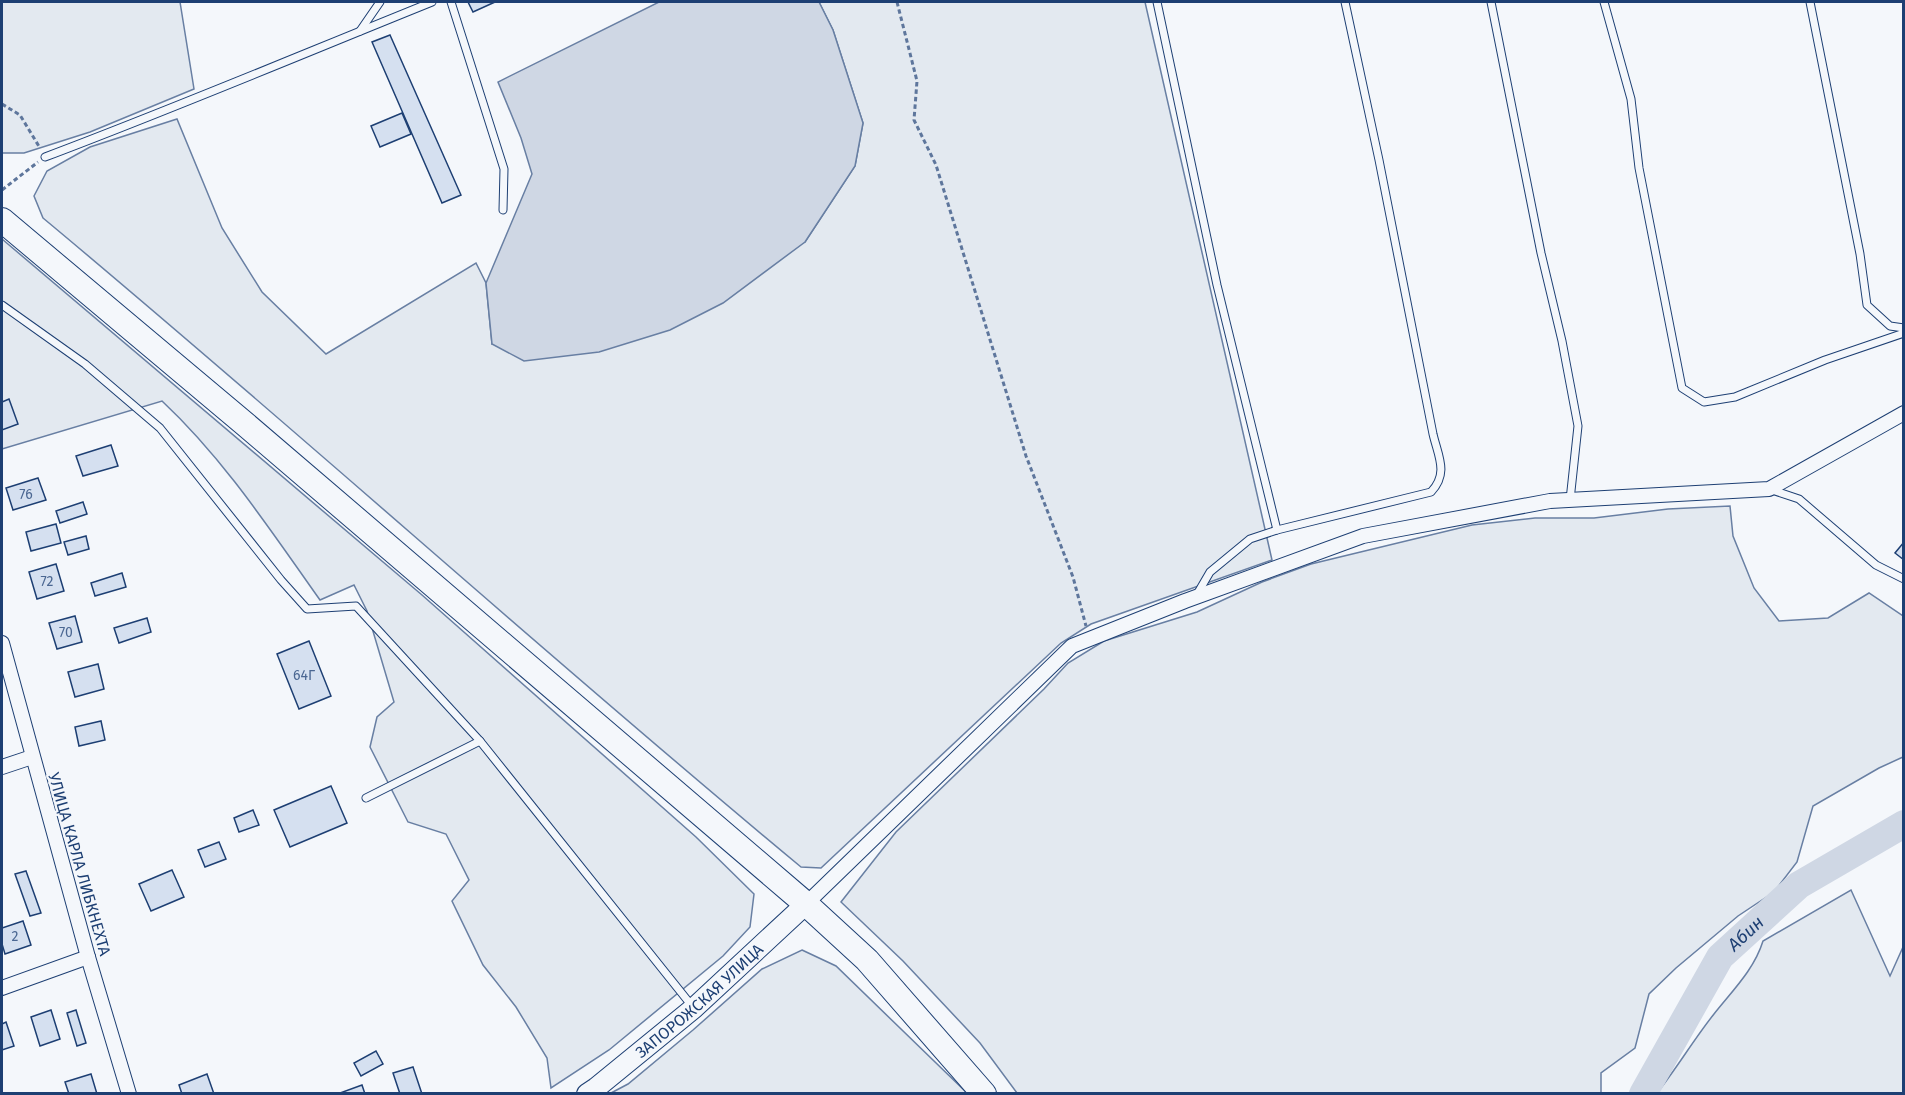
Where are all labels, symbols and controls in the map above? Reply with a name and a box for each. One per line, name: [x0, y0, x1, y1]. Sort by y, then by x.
house number: 76: [19, 486, 33, 503]
house number: 72: [41, 573, 54, 590]
house number: 70: [59, 624, 73, 641]
house number: 64Г: [293, 667, 315, 684]
street label: УЛИЦА КАРЛА ЛИБКНЕХТА: [44, 770, 115, 959]
water label: Абин: [1722, 911, 1769, 956]
house number: 2: [12, 928, 19, 945]
street label: ЗАПОРОЖСКАЯ УЛИЦА: [632, 939, 768, 1062]

